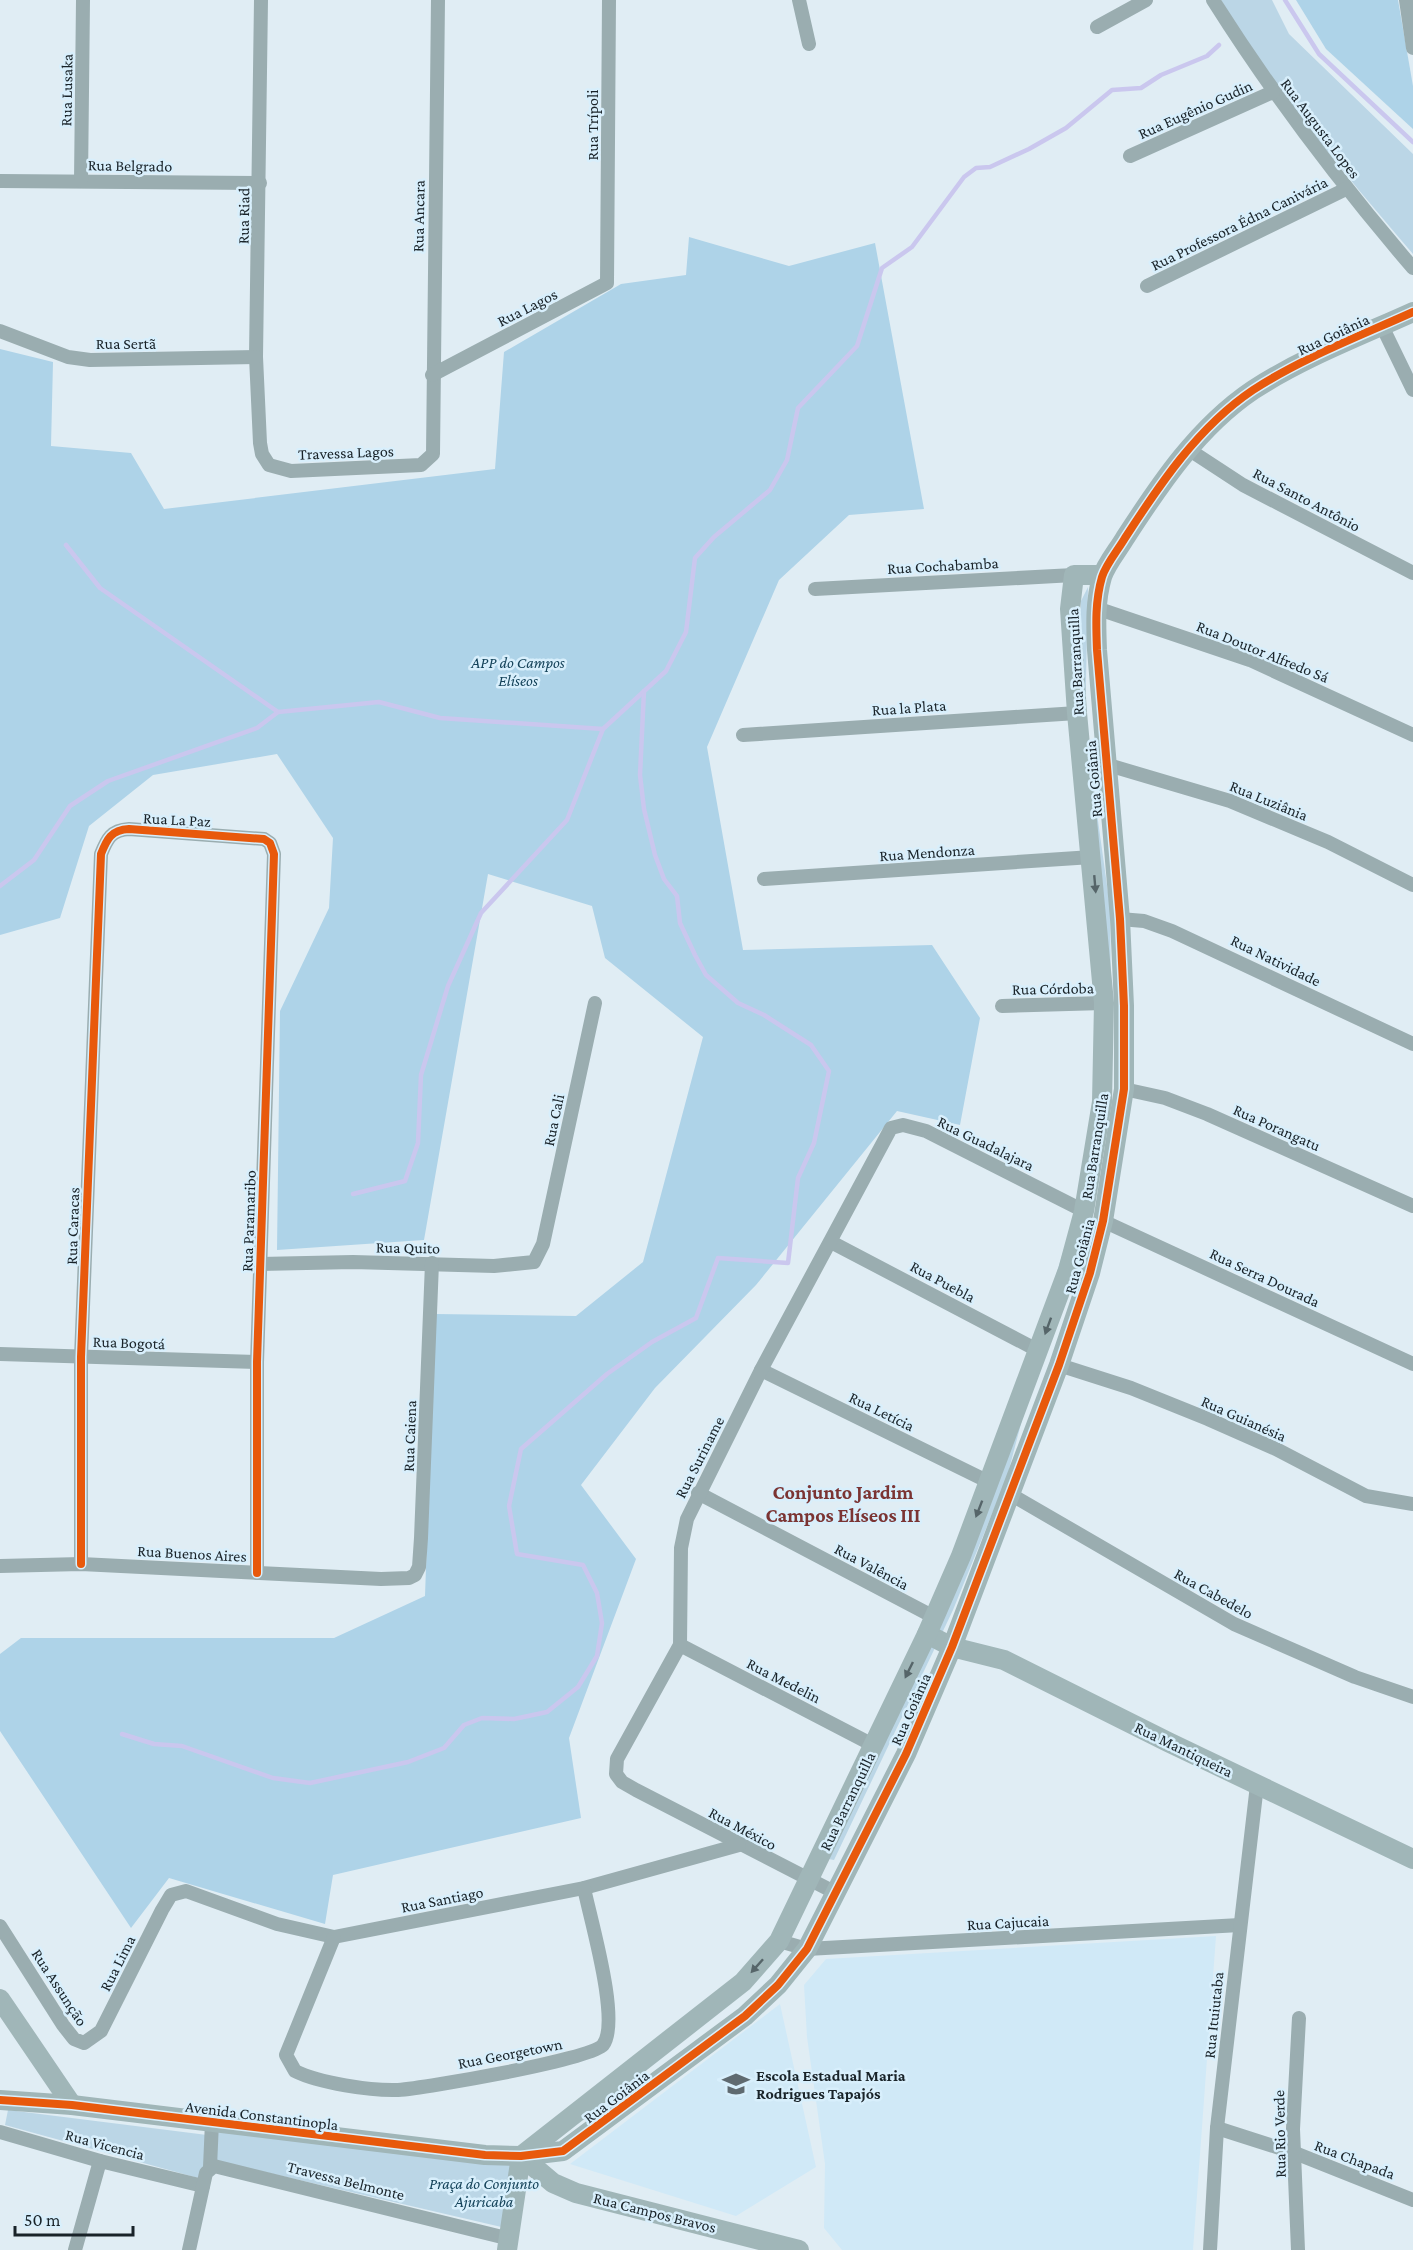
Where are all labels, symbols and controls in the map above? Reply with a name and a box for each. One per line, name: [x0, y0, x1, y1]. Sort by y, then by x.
street label: Rua Lusaka: [57, 53, 76, 126]
street label: Rua Augusta Lopes: [1277, 75, 1364, 182]
street label: Rua Eugênio Gudin: [1136, 77, 1256, 143]
street label: Rua Trípoli: [584, 90, 602, 160]
street label: Rua Belgrado: [88, 156, 172, 176]
street label: Rua Professora Édna Canivária: [1148, 173, 1331, 274]
street label: Rua Ancara: [409, 179, 428, 252]
street label: Rua Riad: [235, 187, 253, 244]
street label: Rua Lagos: [494, 285, 560, 331]
street label: Rua Goiânia: [1295, 310, 1372, 359]
street label: Rua Sertã: [96, 335, 157, 352]
street label: Travessa Lagos: [298, 442, 394, 464]
street label: Rua Santo Antônio: [1250, 464, 1363, 535]
street label: Rua Cochabamba: [887, 554, 1000, 577]
street label: Rua Barranquilla: [1064, 607, 1088, 716]
street label: Rua Doutor Alfredo Sá: [1194, 617, 1332, 686]
park label: APP do Campos Elíseos: [470, 654, 565, 689]
street label: Rua la Plata: [871, 696, 947, 719]
street label: Rua Goiânia: [1082, 739, 1105, 818]
street label: Rua Luziânia: [1227, 777, 1311, 824]
street label: Rua La Paz: [143, 809, 212, 830]
street label: Rua Mendonza: [879, 841, 976, 864]
one-way arrow: [1090, 874, 1099, 893]
street label: Rua Natividade: [1228, 931, 1323, 990]
street label: Rua Córdoba: [1012, 979, 1095, 998]
street label: Rua Barranquilla: [1078, 1091, 1112, 1201]
street label: Rua Cali: [540, 1093, 567, 1148]
street label: Rua Porangatu: [1230, 1101, 1323, 1155]
street label: Rua Guadalajara: [934, 1113, 1037, 1175]
street label: Rua Paramaribo: [238, 1170, 259, 1272]
street label: Rua Caracas: [63, 1187, 82, 1265]
street label: Rua Goiânia: [1061, 1216, 1098, 1296]
street label: Rua Quito: [376, 1238, 440, 1257]
street label: Rua Serra Dourada: [1207, 1245, 1323, 1311]
street label: Rua Puebla: [907, 1257, 979, 1306]
one-way arrow: [1042, 1318, 1052, 1336]
street label: Rua Bogotá: [92, 1333, 166, 1353]
street label: Rua Letícia: [846, 1388, 918, 1435]
street label: Rua Guianésia: [1199, 1392, 1289, 1445]
street label: Rua Caiena: [400, 1399, 419, 1472]
street label: Rua Suriname: [672, 1414, 727, 1501]
district label: Conjunto Jardim Campos Elíseos III: [765, 1481, 921, 1526]
one-way arrow: [973, 1500, 983, 1518]
street label: Rua Valência: [832, 1540, 912, 1593]
street label: Rua Buenos Aires: [137, 1542, 247, 1565]
street label: Rua Cabedelo: [1172, 1565, 1256, 1622]
street label: Rua Medelin: [744, 1655, 824, 1706]
one-way arrow: [905, 1662, 914, 1679]
street label: Rua Goiânia: [887, 1670, 934, 1748]
street label: Rua Mantiqueira: [1132, 1718, 1236, 1782]
street label: Rua Barranquilla: [816, 1749, 880, 1854]
street label: Rua México: [706, 1804, 779, 1853]
street label: Rua Santiago: [399, 1883, 485, 1917]
street label: Rua Cajucaia: [966, 1912, 1050, 1934]
street label: Rua Lima: [96, 1932, 139, 1994]
street label: Rua Assunção: [28, 1946, 91, 2030]
one-way arrow: [750, 1958, 764, 1973]
street label: Rua Ituiutaba: [1200, 1970, 1227, 2059]
street label: Rua Georgetown: [456, 2035, 564, 2073]
street label: Rua Goiânia: [580, 2066, 653, 2126]
place label: Escola Estadual Maria Rodrigues Tapajós: [756, 2067, 906, 2103]
school or university icon: Escola Estadual Maria Rodrigues Tapajós: [721, 2069, 751, 2099]
street label: Rua Rio Verde: [1270, 2090, 1289, 2178]
street label: Avenida Constantinopla: [184, 2098, 340, 2134]
street label: Rua Vicencia: [64, 2126, 147, 2163]
street label: Rua Chapada: [1312, 2136, 1398, 2184]
street label: Travessa Belmonte: [285, 2158, 406, 2203]
park label: Praça do Conjunto Ajuricaba: [429, 2175, 539, 2211]
street label: Rua Campos Bravos: [592, 2189, 718, 2237]
scale bar: [15, 2199, 134, 2237]
text: 50 m: [24, 2210, 61, 2230]

